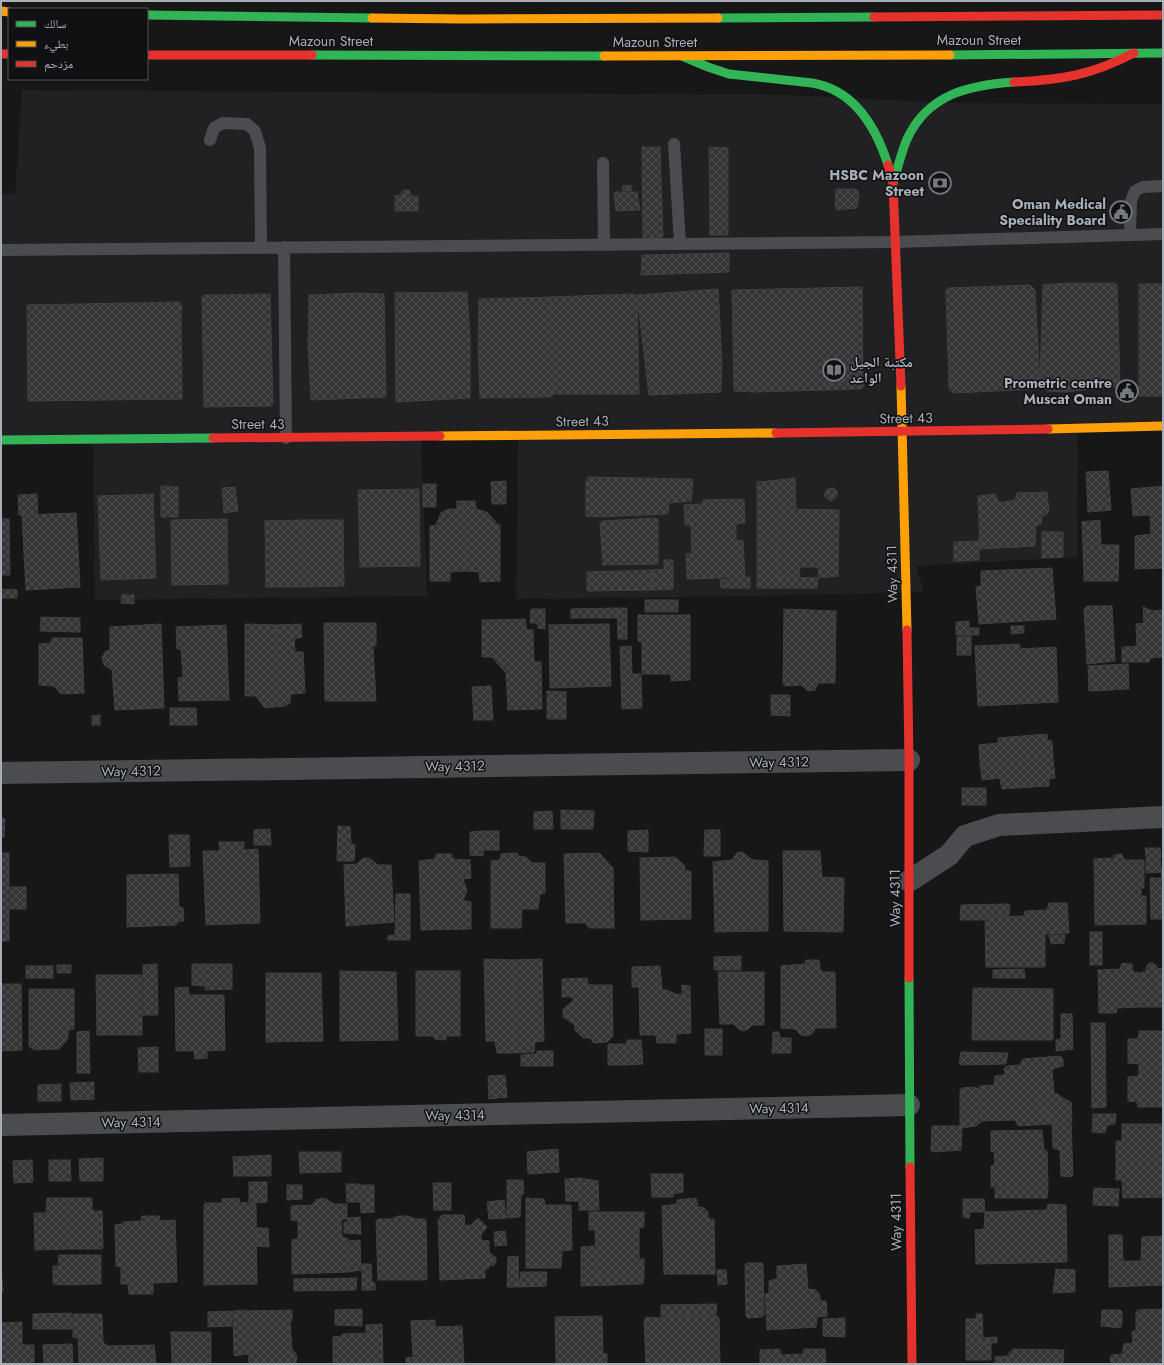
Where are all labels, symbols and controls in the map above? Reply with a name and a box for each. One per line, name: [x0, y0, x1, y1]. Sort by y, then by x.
legend: [8, 8, 148, 80]
text: سالك: [44, 15, 66, 33]
street label: Mazoun Street: [937, 30, 1022, 50]
street label: Mazoun Street: [289, 31, 374, 51]
street label: Mazoun Street: [613, 32, 698, 52]
text: بطيء: [44, 35, 68, 54]
text: مزدحم: [44, 55, 73, 73]
place label: HSBC Mazoon Street: [829, 165, 925, 201]
bank icon: HSBC Mazoon Street: [927, 170, 953, 196]
place label: Oman Medical Speciality Board: [999, 194, 1106, 230]
public building icon: Oman Medical Speciality Board: [1108, 199, 1134, 225]
place label: مكتبة الجيل الواعد: [850, 352, 913, 388]
library icon: مكتبة الجيل الواعد: [821, 357, 847, 383]
place label: Prometric centre Muscat Oman: [1004, 373, 1112, 409]
public building icon: Prometric centre Muscat Oman: [1114, 378, 1140, 404]
street label: Street 43: [879, 408, 933, 428]
street label: Street 43: [555, 411, 609, 431]
street label: Street 43: [231, 414, 285, 434]
street label: Way 4311: [881, 545, 903, 603]
street label: Way 4312: [749, 751, 809, 773]
street label: Way 4312: [425, 755, 485, 777]
street label: Way 4312: [101, 760, 161, 782]
street label: Way 4311: [885, 869, 905, 927]
street label: Way 4314: [749, 1097, 809, 1119]
street label: Way 4314: [425, 1104, 485, 1126]
street label: Way 4314: [101, 1111, 161, 1133]
street label: Way 4311: [886, 1193, 906, 1251]

